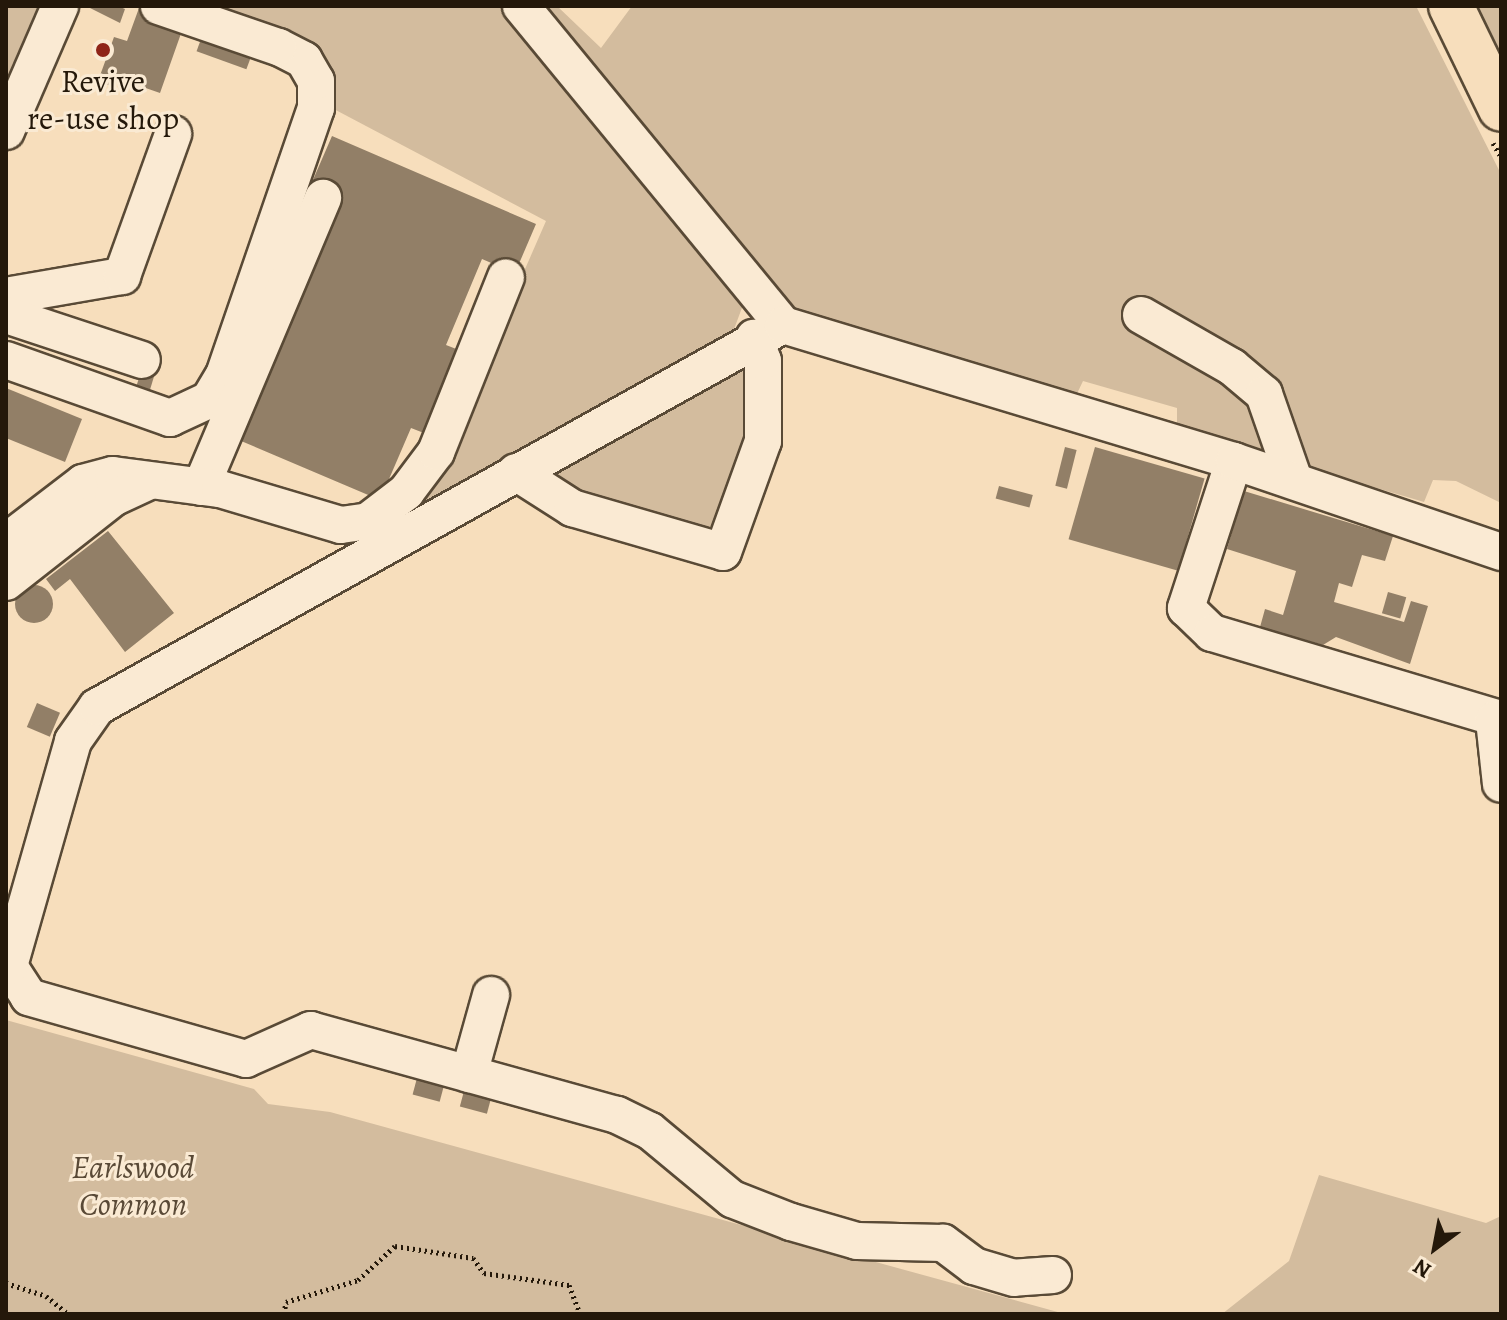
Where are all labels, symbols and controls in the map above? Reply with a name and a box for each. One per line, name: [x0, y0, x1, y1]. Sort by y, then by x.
marker: Revive re-use shop: [94, 41, 112, 59]
place label: Revive re-use shop: [27, 63, 179, 138]
park label: Earlswood Common: [72, 1149, 194, 1224]
north arrow: [1395, 1208, 1475, 1288]
text: N: [1408, 1251, 1437, 1285]

